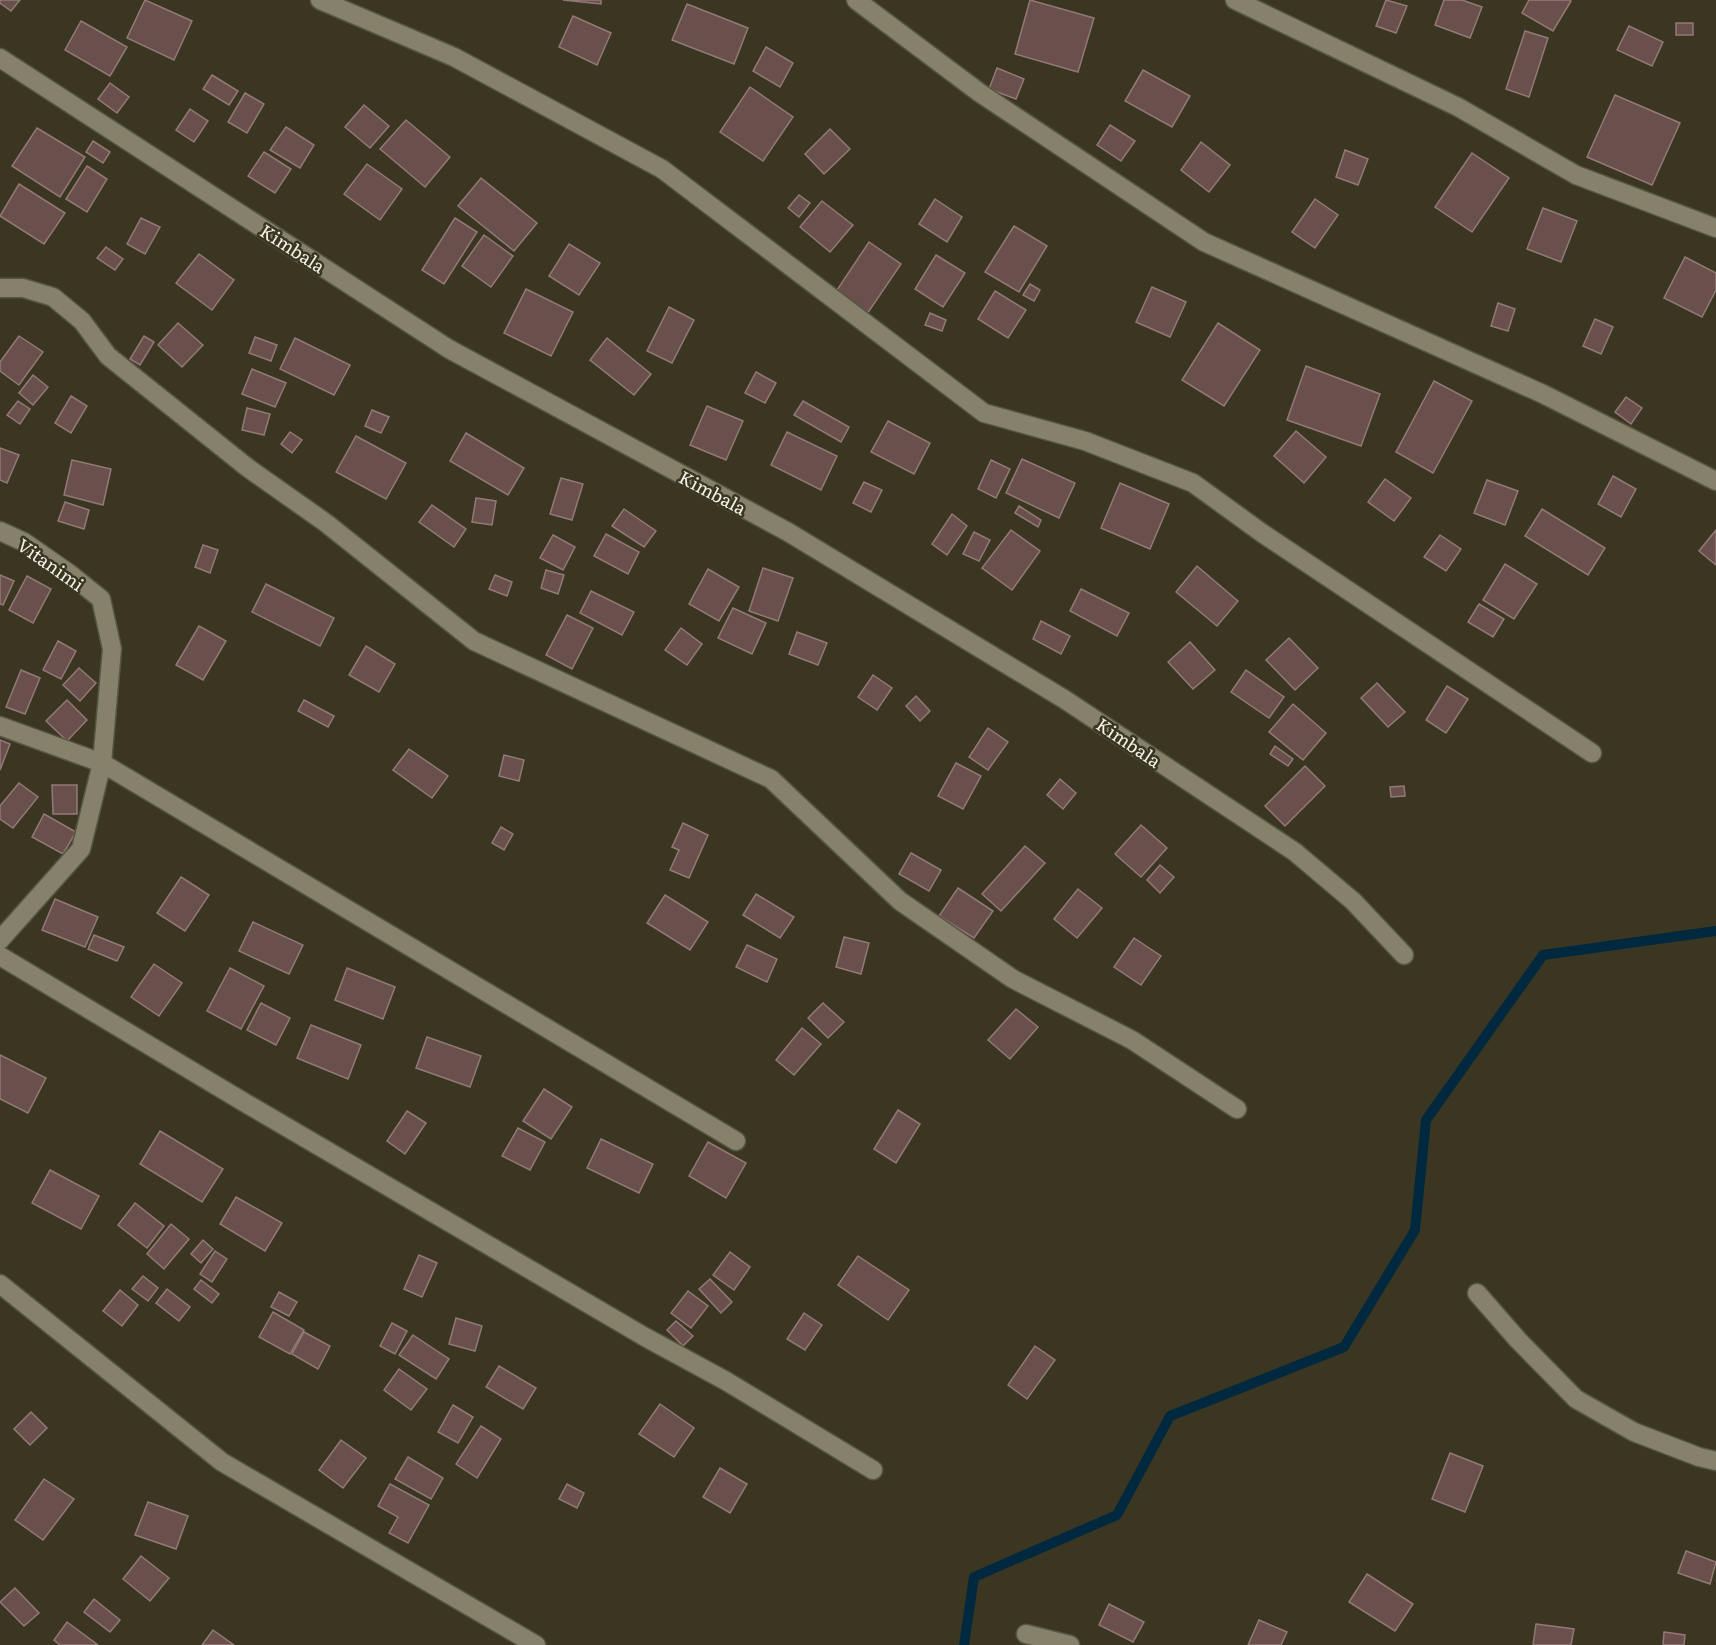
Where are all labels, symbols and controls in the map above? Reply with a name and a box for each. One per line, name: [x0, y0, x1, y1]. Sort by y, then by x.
street label: Kimbala: [255, 217, 331, 279]
street label: Kimbala: [674, 463, 752, 521]
street label: Vitanimi: [12, 531, 90, 597]
street label: Kimbala: [1091, 710, 1167, 774]

